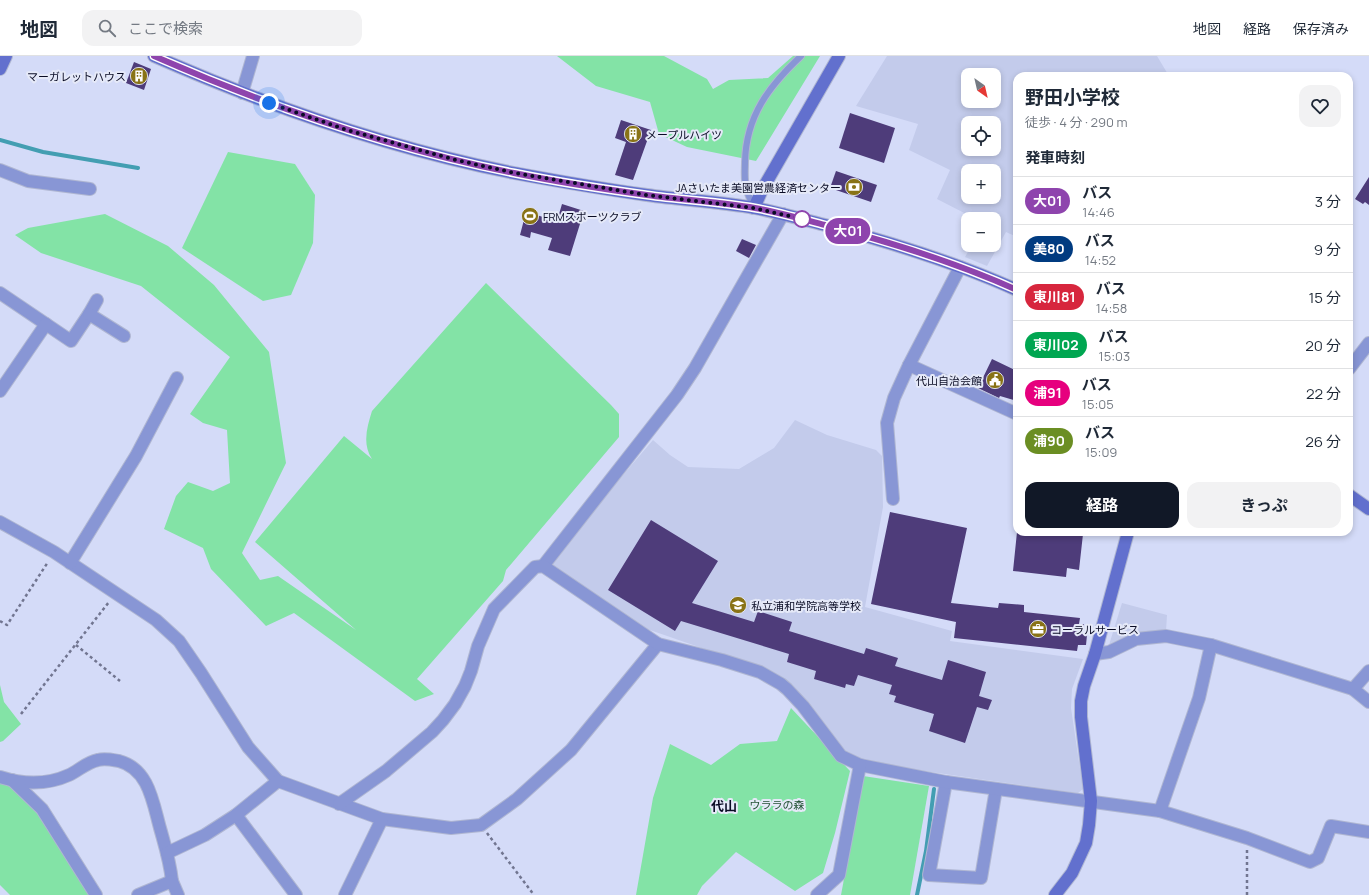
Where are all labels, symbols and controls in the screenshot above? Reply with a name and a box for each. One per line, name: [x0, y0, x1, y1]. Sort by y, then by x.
search box: [82, 10, 362, 46]
text: 地図: [20, 16, 58, 42]
icon: search: [96, 17, 118, 39]
text: ここで検索: [128, 18, 203, 39]
text: 地図: [1193, 19, 1221, 38]
text: 経路: [1243, 19, 1271, 38]
text: 保存済み: [1293, 19, 1349, 38]
building icon: マーガレットハウス: [129, 66, 149, 86]
north arrow: [961, 68, 1001, 108]
map controls: [961, 68, 1001, 252]
place label: マーガレットハウス: [27, 69, 126, 84]
text: 野田小学校: [1025, 84, 1120, 110]
button: heart: [1299, 85, 1341, 127]
your location: [259, 93, 279, 113]
text: 徒歩 · 4 分 · 290 m: [1025, 113, 1128, 131]
button: locate: [961, 116, 1001, 156]
building icon: メープルハイツ: [623, 124, 643, 144]
place label: メープルハイツ: [646, 127, 722, 142]
text: 発車時刻: [1025, 147, 1085, 168]
button: +: [961, 164, 1001, 204]
bank icon: JAさいたま美園営農経済センター: [844, 177, 864, 197]
place label: JAさいたま美園営農経済センター: [675, 180, 841, 195]
text: バス: [1082, 182, 1112, 203]
text: 大01: [1033, 191, 1062, 210]
text: 3 分: [1315, 191, 1341, 212]
text: 14:46: [1082, 203, 1115, 221]
sports icon: FRMスポーツクラブ: [520, 206, 540, 226]
place label: FRMスポーツクラブ: [543, 209, 642, 224]
unlabelled marker: [793, 210, 811, 228]
button: −: [961, 212, 1001, 252]
line badge: 大01: [825, 218, 871, 244]
text: 大01: [833, 221, 863, 240]
text: バス: [1085, 230, 1115, 251]
text: 美80: [1033, 239, 1065, 258]
text: 9 分: [1314, 239, 1341, 260]
text: 14:52: [1085, 251, 1116, 269]
text: バス: [1096, 278, 1126, 299]
text: 東川81: [1033, 287, 1076, 306]
text: 15 分: [1308, 287, 1341, 308]
text: 14:58: [1096, 299, 1127, 317]
text: バス: [1099, 326, 1129, 347]
text: 東川02: [1033, 335, 1079, 354]
text: 20 分: [1305, 335, 1341, 356]
text: 15:03: [1099, 347, 1130, 365]
public building icon: 代山自治会館: [985, 370, 1005, 390]
place label: 代山自治会館: [916, 373, 982, 388]
text: バス: [1082, 374, 1112, 395]
text: 浦91: [1033, 383, 1062, 402]
text: 22 分: [1306, 383, 1341, 404]
text: 15:05: [1082, 395, 1114, 413]
text: バス: [1085, 422, 1115, 443]
text: 浦90: [1033, 431, 1065, 450]
text: 26 分: [1305, 431, 1341, 452]
text: 15:09: [1085, 443, 1117, 461]
button: 経路: [1025, 482, 1179, 528]
button: きっぷ: [1187, 482, 1341, 528]
school or university icon: 私立浦和学院高等学校: [728, 595, 748, 615]
place label: 私立浦和学院高等学校: [751, 598, 861, 613]
office icon: コーラルサービス: [1028, 619, 1048, 639]
place label: コーラルサービス: [1051, 622, 1139, 637]
district label: 代山: [711, 797, 737, 815]
park label: ウララの森: [750, 797, 805, 812]

